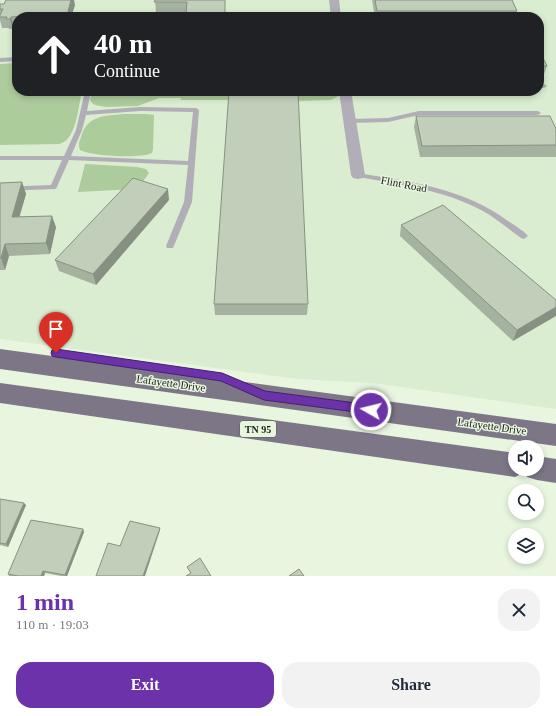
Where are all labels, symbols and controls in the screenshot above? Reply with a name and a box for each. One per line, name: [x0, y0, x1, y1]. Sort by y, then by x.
icon: ahead: [28, 28, 80, 80]
text: 40 m: [94, 28, 152, 59]
text: Continue: [94, 61, 160, 81]
street label: Flint Road: [380, 174, 429, 194]
pin: [39, 312, 73, 353]
icon: arrive: [45, 318, 67, 340]
street label: Lafayette Drive: [136, 372, 206, 394]
position arrow: [350, 389, 392, 431]
street label: Lafayette Drive: [457, 415, 527, 437]
road number: TN 95: [240, 421, 276, 437]
map controls: [508, 440, 544, 564]
button: sound: [508, 440, 544, 476]
button: search: [508, 484, 544, 520]
button: layers: [508, 528, 544, 564]
text: 1 min: [16, 589, 74, 615]
button: close: [498, 589, 540, 631]
text: 110 m · 19:03: [16, 617, 89, 632]
button: Exit: [16, 662, 274, 708]
button: Share: [282, 662, 540, 708]

